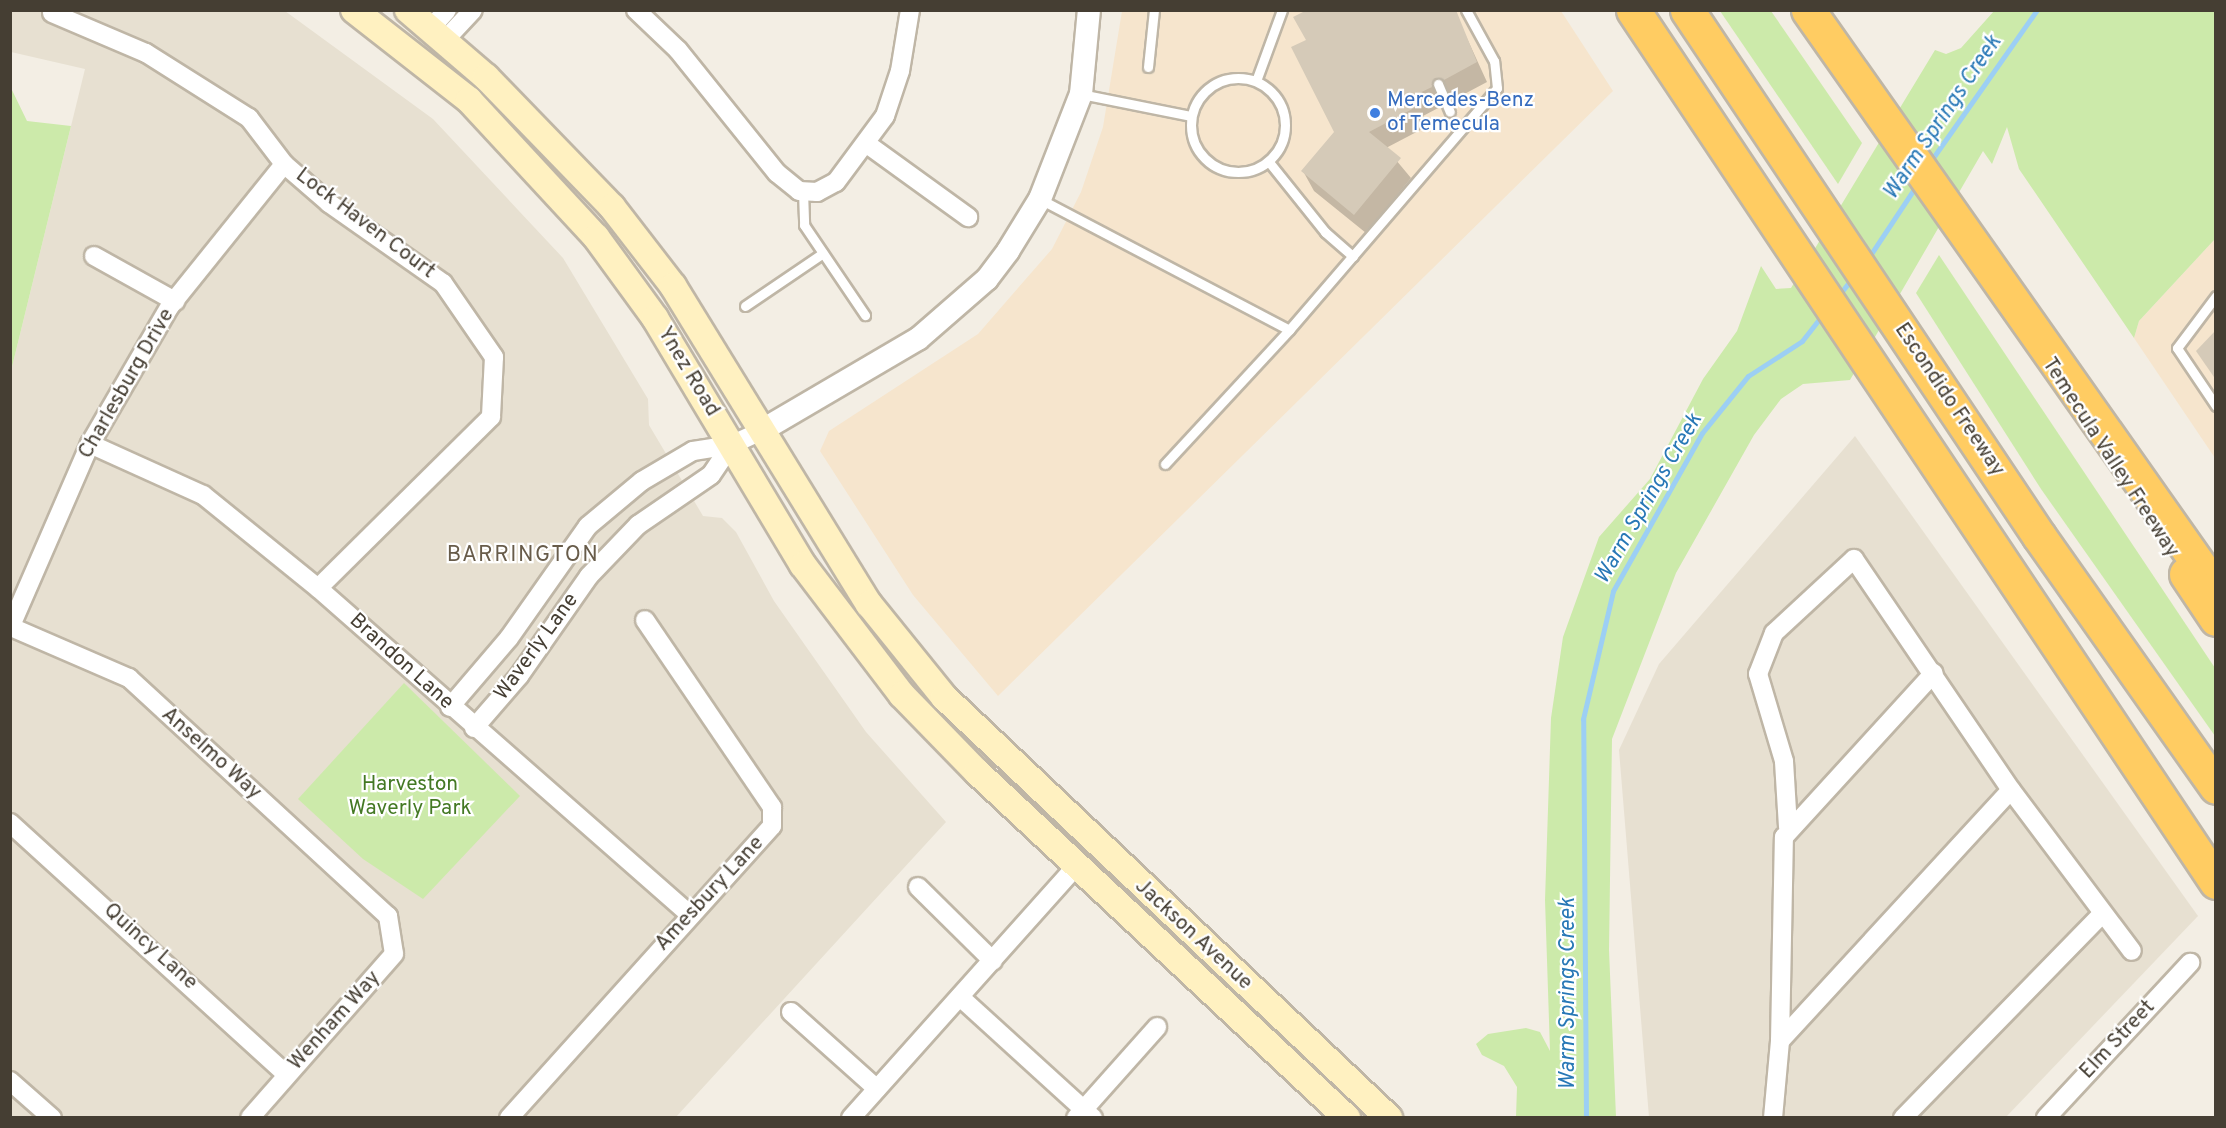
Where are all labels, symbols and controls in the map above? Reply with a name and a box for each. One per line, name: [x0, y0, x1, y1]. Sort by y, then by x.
water label: Warm Springs Creek: [1878, 31, 2008, 205]
place label: Mercedes-Benz of Temecula: [1387, 88, 1534, 138]
marker: Mercedes-Benz of Temecula: [1368, 106, 1382, 120]
street label: Lock Haven Court: [290, 163, 440, 285]
street label: Charlesburg Drive: [74, 304, 180, 464]
street label: Escondido Freeway: [1888, 319, 2010, 481]
street label: Ynez Road: [651, 323, 725, 421]
street label: Temecula Valley Freeway: [2036, 353, 2184, 563]
water label: Warm Springs Creek: [1589, 409, 1709, 589]
district label: BARRINGTON: [447, 543, 599, 569]
street label: Waverly Lane: [490, 588, 584, 706]
street label: Brandon Lane: [344, 609, 458, 715]
street label: Anselmo Way: [156, 702, 266, 806]
park label: Harveston Waverly Park: [348, 772, 472, 822]
street label: Amesbury Lane: [650, 831, 770, 957]
street label: Jackson Avenue: [1129, 874, 1257, 996]
street label: Quincy Lane: [98, 898, 202, 996]
water label: Warm Springs Creek: [1556, 898, 1582, 1090]
street label: Wenham Way: [284, 966, 386, 1076]
street label: Elm Street: [2075, 995, 2161, 1085]

